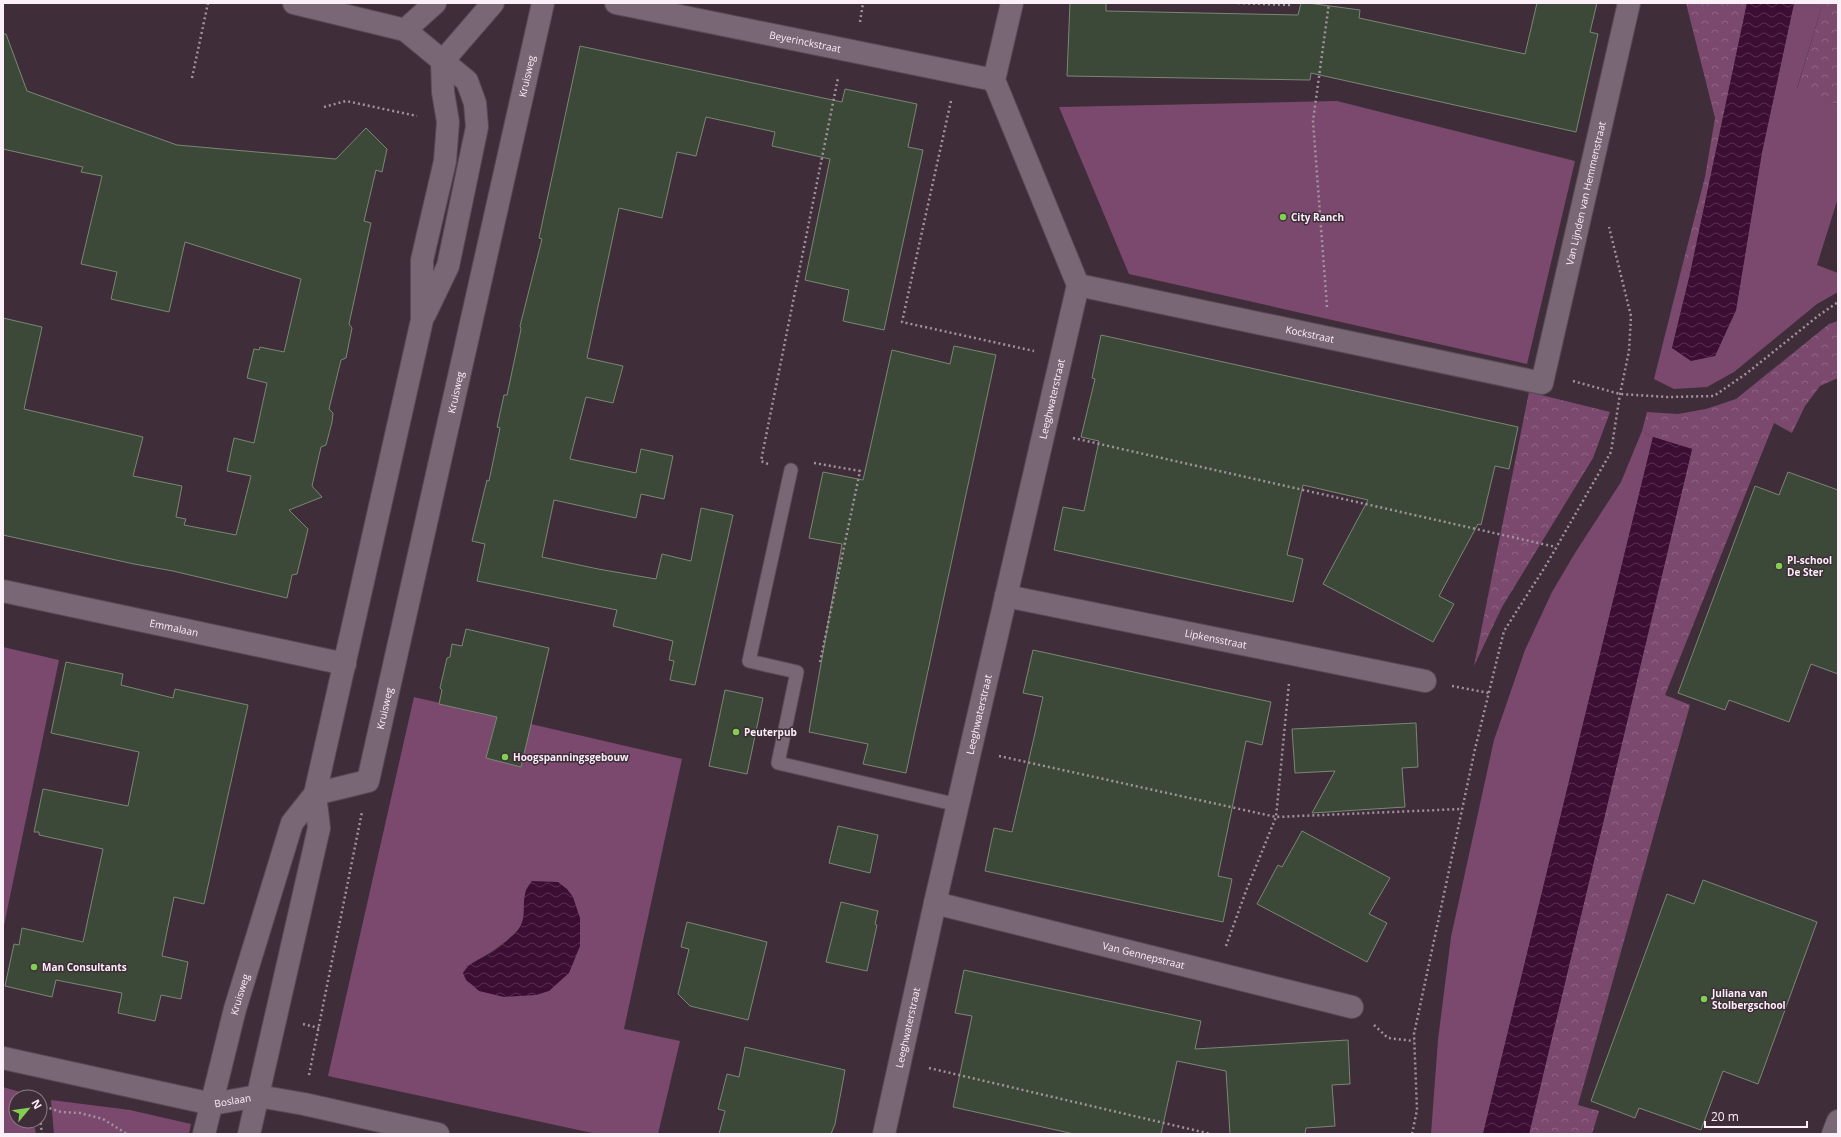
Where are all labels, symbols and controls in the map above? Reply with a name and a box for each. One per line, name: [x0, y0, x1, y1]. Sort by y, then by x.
street label: Beyerinckstraat: [768, 27, 843, 56]
street label: Kruisweg: [515, 53, 538, 98]
street label: Van Lijnden van Hemmenstraat: [1562, 120, 1609, 266]
place label: City Ranch: [1291, 210, 1344, 224]
marker: City Ranch: [1278, 212, 1288, 222]
street label: Kockstraat: [1284, 322, 1336, 346]
street label: Leeghwaterstraat: [1036, 357, 1068, 440]
street label: Kruisweg: [444, 369, 467, 415]
place label: PI-school De Ster: [1787, 553, 1832, 579]
marker: PI-school De Ster: [1774, 561, 1784, 571]
street label: Emmalaan: [149, 616, 200, 640]
street label: Lipkensstraat: [1184, 625, 1248, 652]
street label: Leeghwaterstraat: [963, 673, 995, 756]
street label: Kruisweg: [373, 686, 396, 731]
place label: Peuterpub: [744, 725, 797, 739]
marker: Peuterpub: [731, 727, 741, 737]
place label: Hoogspanningsgebouw: [513, 750, 629, 764]
marker: Hoogspanningsgebouw: [500, 752, 510, 762]
street label: Van Gennepstraat: [1101, 938, 1187, 972]
place label: Man Consultants: [42, 960, 127, 974]
marker: Man Consultants: [29, 962, 39, 972]
street label: Kruisweg: [227, 972, 253, 1017]
street label: Leeghwaterstraat: [892, 986, 923, 1069]
place label: Juliana van Stolbergschool: [1711, 986, 1786, 1012]
marker: Juliana van Stolbergschool: [1699, 994, 1709, 1004]
north arrow: [8, 1089, 48, 1129]
street label: Boslaan: [213, 1090, 252, 1110]
text: N: [28, 1096, 46, 1111]
scale bar: [1705, 1103, 1807, 1129]
text: 20 m: [1711, 1108, 1739, 1125]

